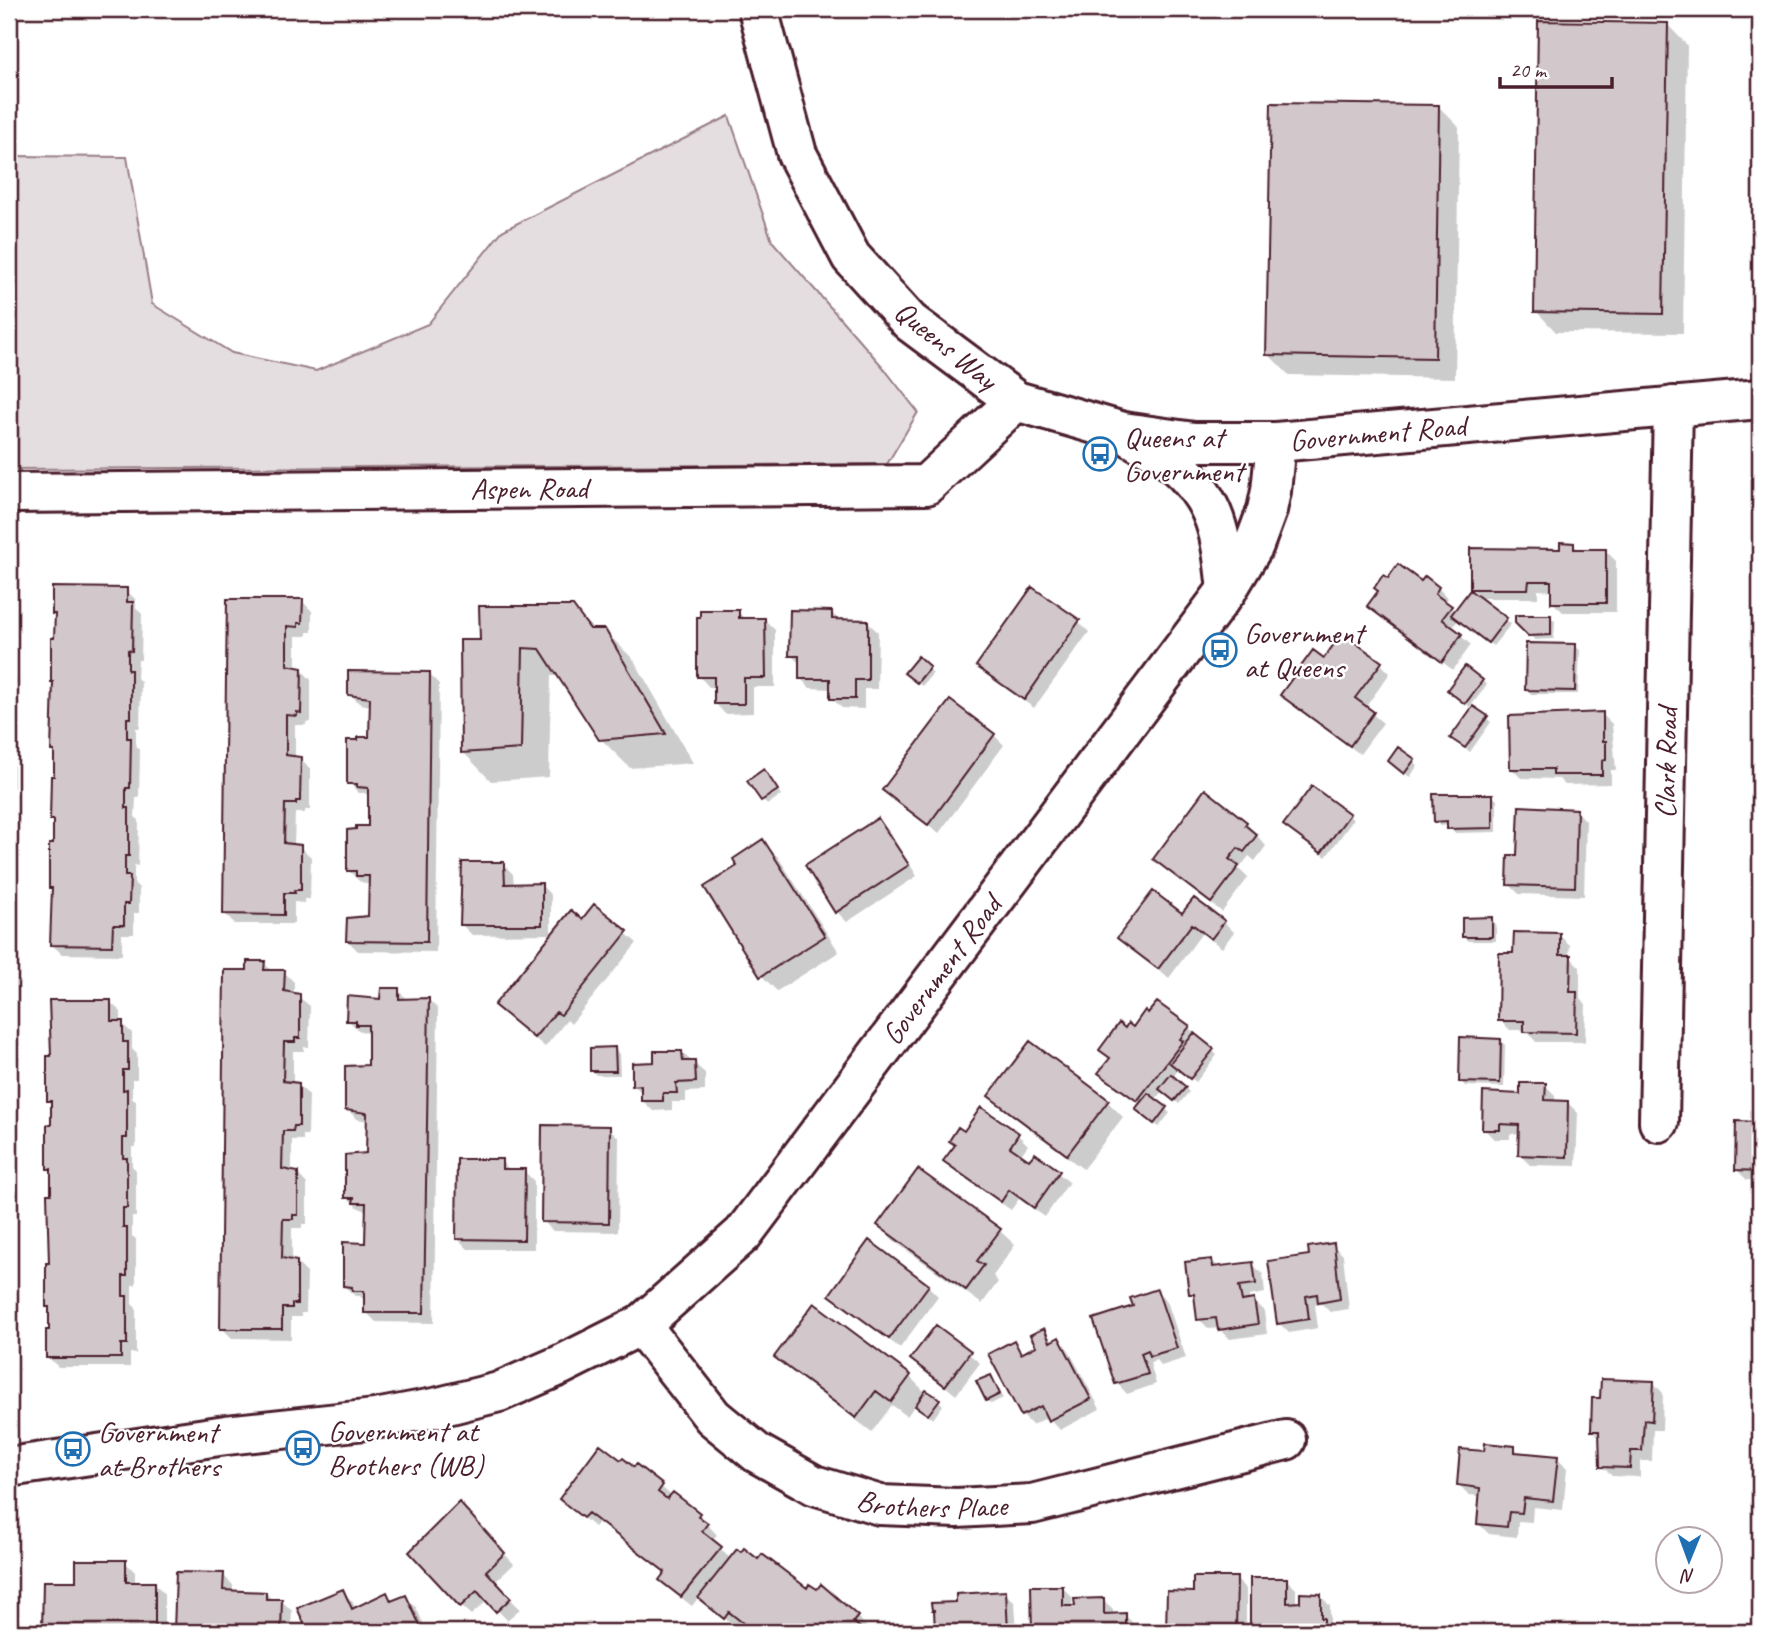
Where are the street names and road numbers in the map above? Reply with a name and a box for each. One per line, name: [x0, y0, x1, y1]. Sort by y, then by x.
street label: Queens Way: [887, 292, 1007, 400]
street label: Government Road: [1288, 406, 1472, 460]
street label: Aspen Road: [470, 469, 592, 508]
street label: Clark Road: [1646, 703, 1686, 819]
street label: Government Road: [873, 885, 1012, 1052]
street label: Brothers Place: [852, 1480, 1010, 1527]

